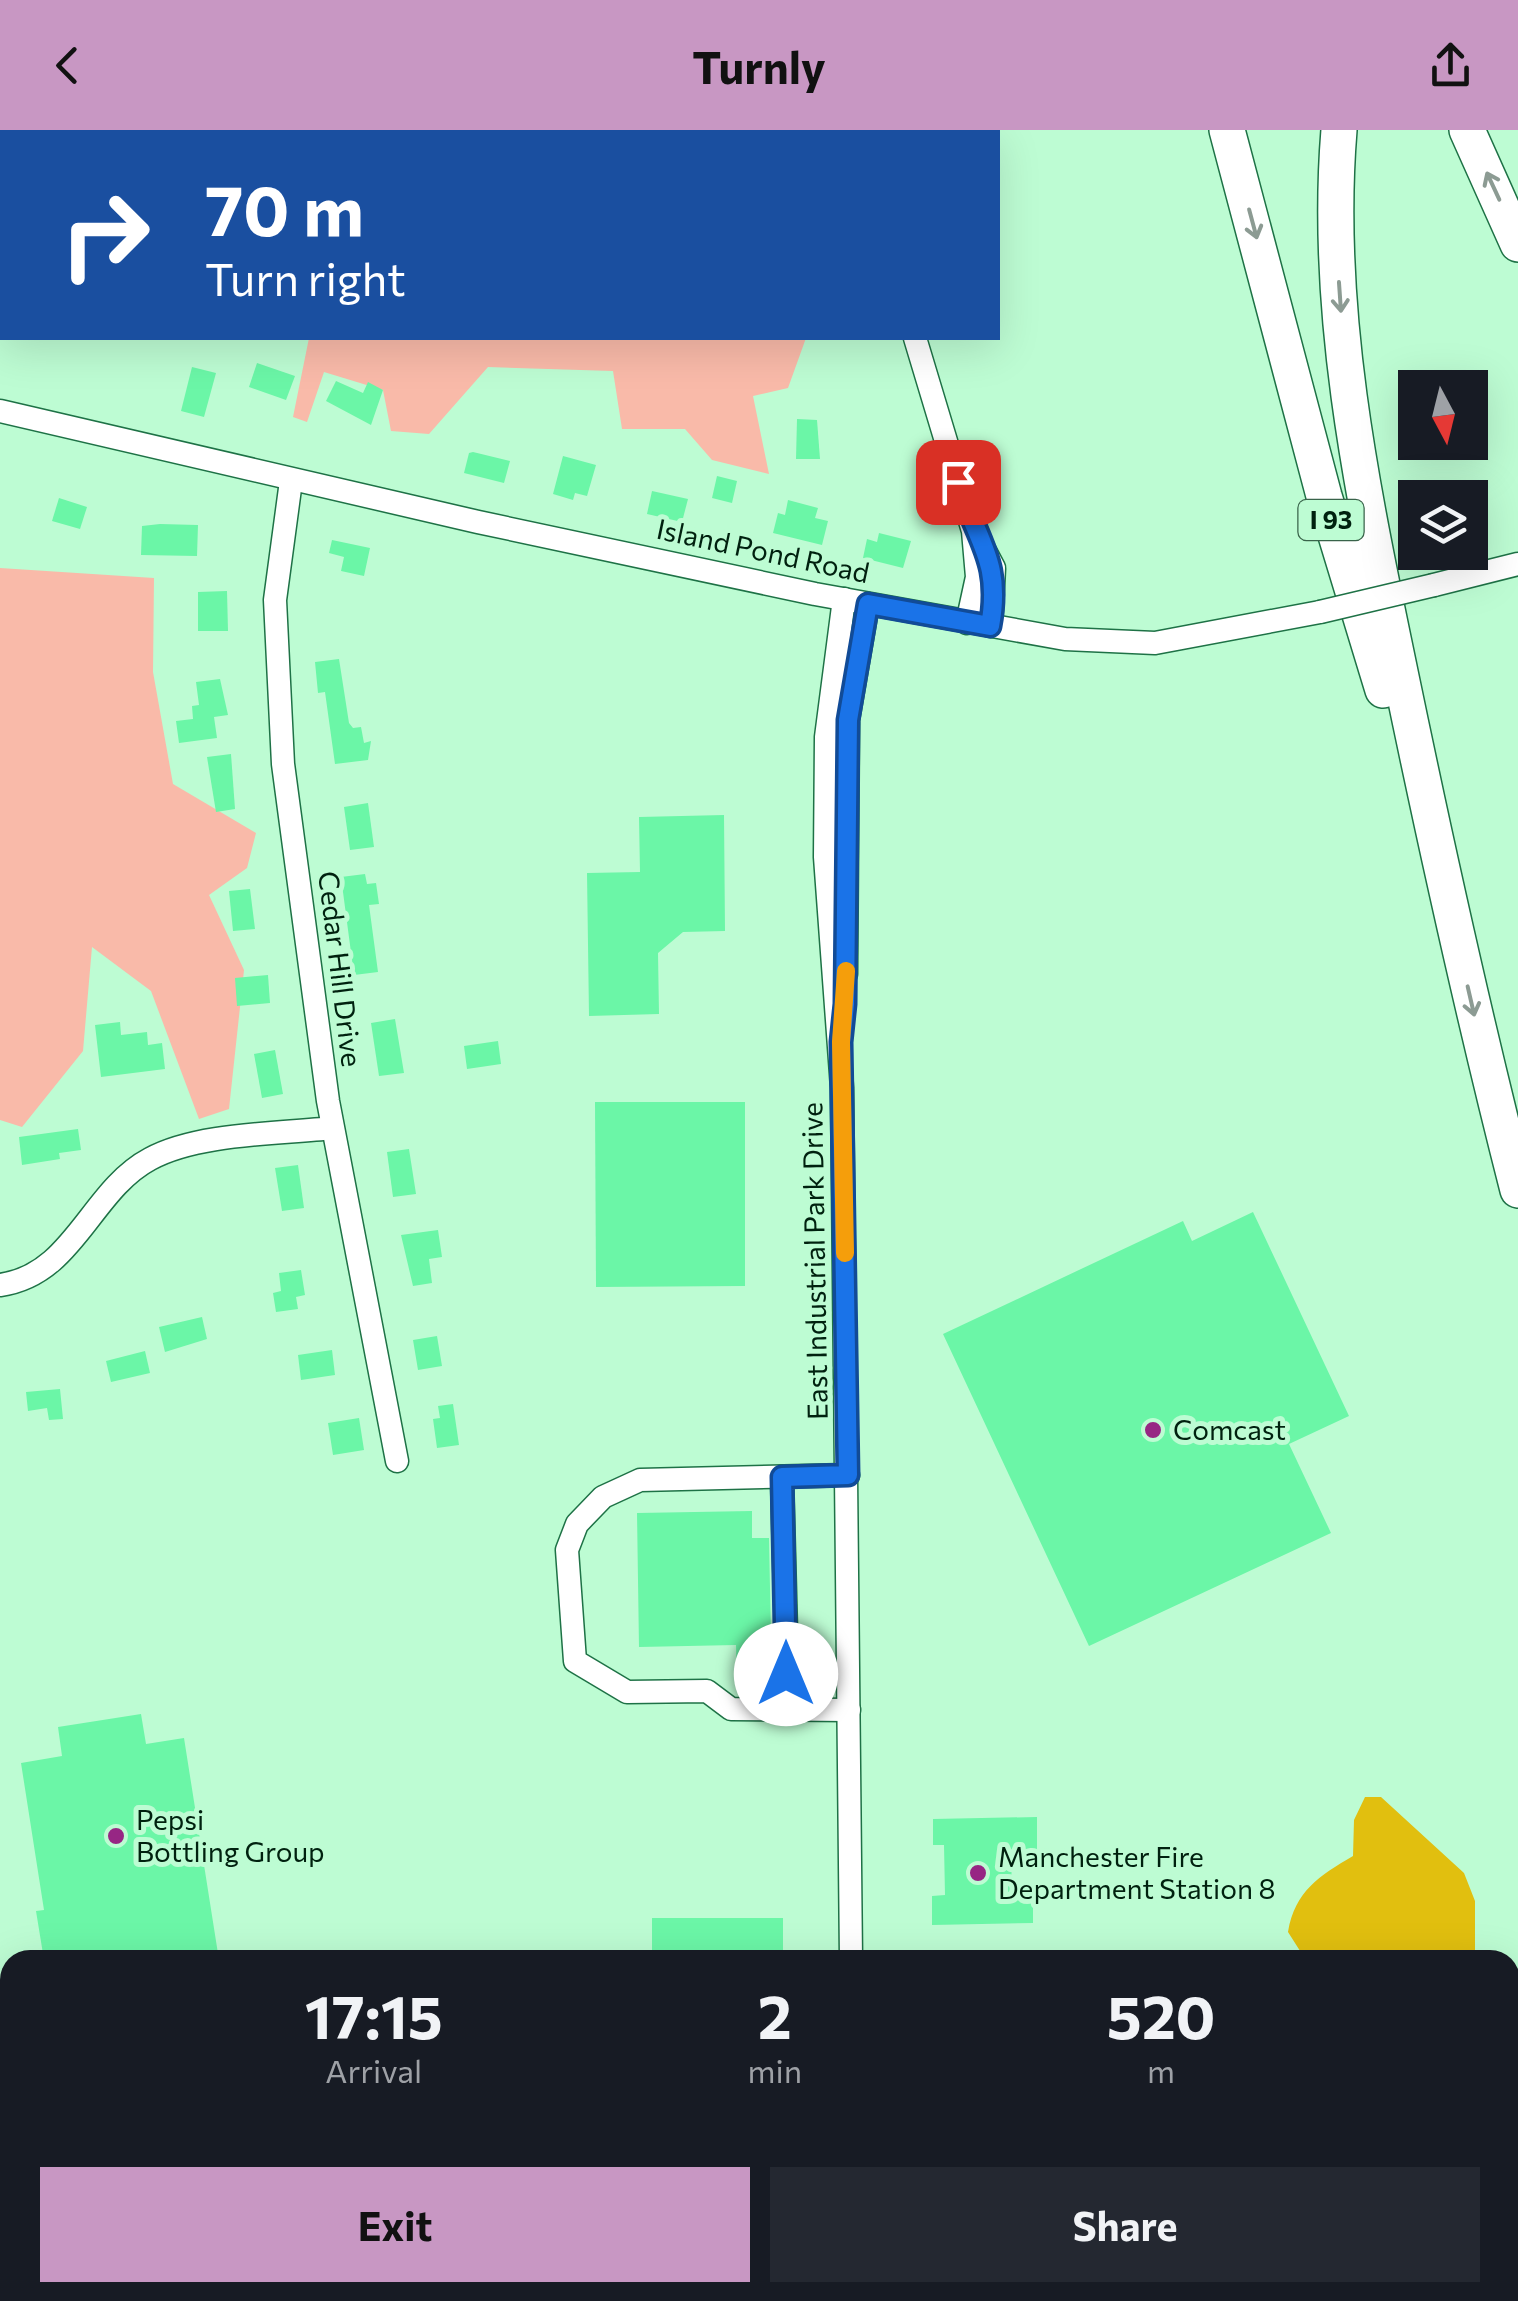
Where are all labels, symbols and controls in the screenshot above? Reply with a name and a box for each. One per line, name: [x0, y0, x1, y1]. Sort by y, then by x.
icon: back: [40, 38, 95, 93]
text: Turnly: [692, 38, 826, 93]
icon: share: [1423, 38, 1478, 93]
text: 70 m: [205, 165, 364, 250]
icon: right: [40, 170, 170, 300]
one-way arrow: [1483, 172, 1501, 202]
one-way arrow: [1244, 208, 1263, 239]
text: Turn right: [205, 250, 406, 305]
one-way arrow: [1331, 281, 1350, 313]
north arrow: [1398, 370, 1488, 460]
map controls: [1398, 370, 1488, 570]
pin: [916, 440, 1001, 525]
icon: arrive: [931, 455, 986, 510]
button: layers: [1398, 480, 1488, 570]
road number: I 93: [1298, 500, 1364, 540]
street label: Island Pond Road: [654, 511, 873, 589]
street label: Cedar Hill Drive: [312, 869, 370, 1069]
one-way arrow: [1463, 984, 1481, 1016]
street label: East Industrial Park Drive: [794, 1102, 834, 1420]
place label: Comcast: [1173, 1412, 1286, 1446]
marker: Comcast: [1142, 1419, 1164, 1441]
position arrow: [734, 1622, 838, 1726]
place label: Pepsi Bottling Group: [136, 1802, 325, 1868]
marker: Pepsi Bottling Group: [105, 1825, 127, 1847]
place label: Manchester Fire Department Station 8: [998, 1839, 1275, 1905]
marker: Manchester Fire Department Station 8: [967, 1862, 989, 1884]
text: 17:15: [305, 1978, 443, 2051]
text: 2: [758, 1978, 792, 2051]
text: 520: [1107, 1978, 1215, 2051]
text: Arrival: [325, 2050, 422, 2090]
text: min: [748, 2050, 802, 2090]
text: m: [1147, 2050, 1175, 2090]
button: Exit: [40, 2167, 750, 2282]
button: Share: [770, 2167, 1480, 2282]

